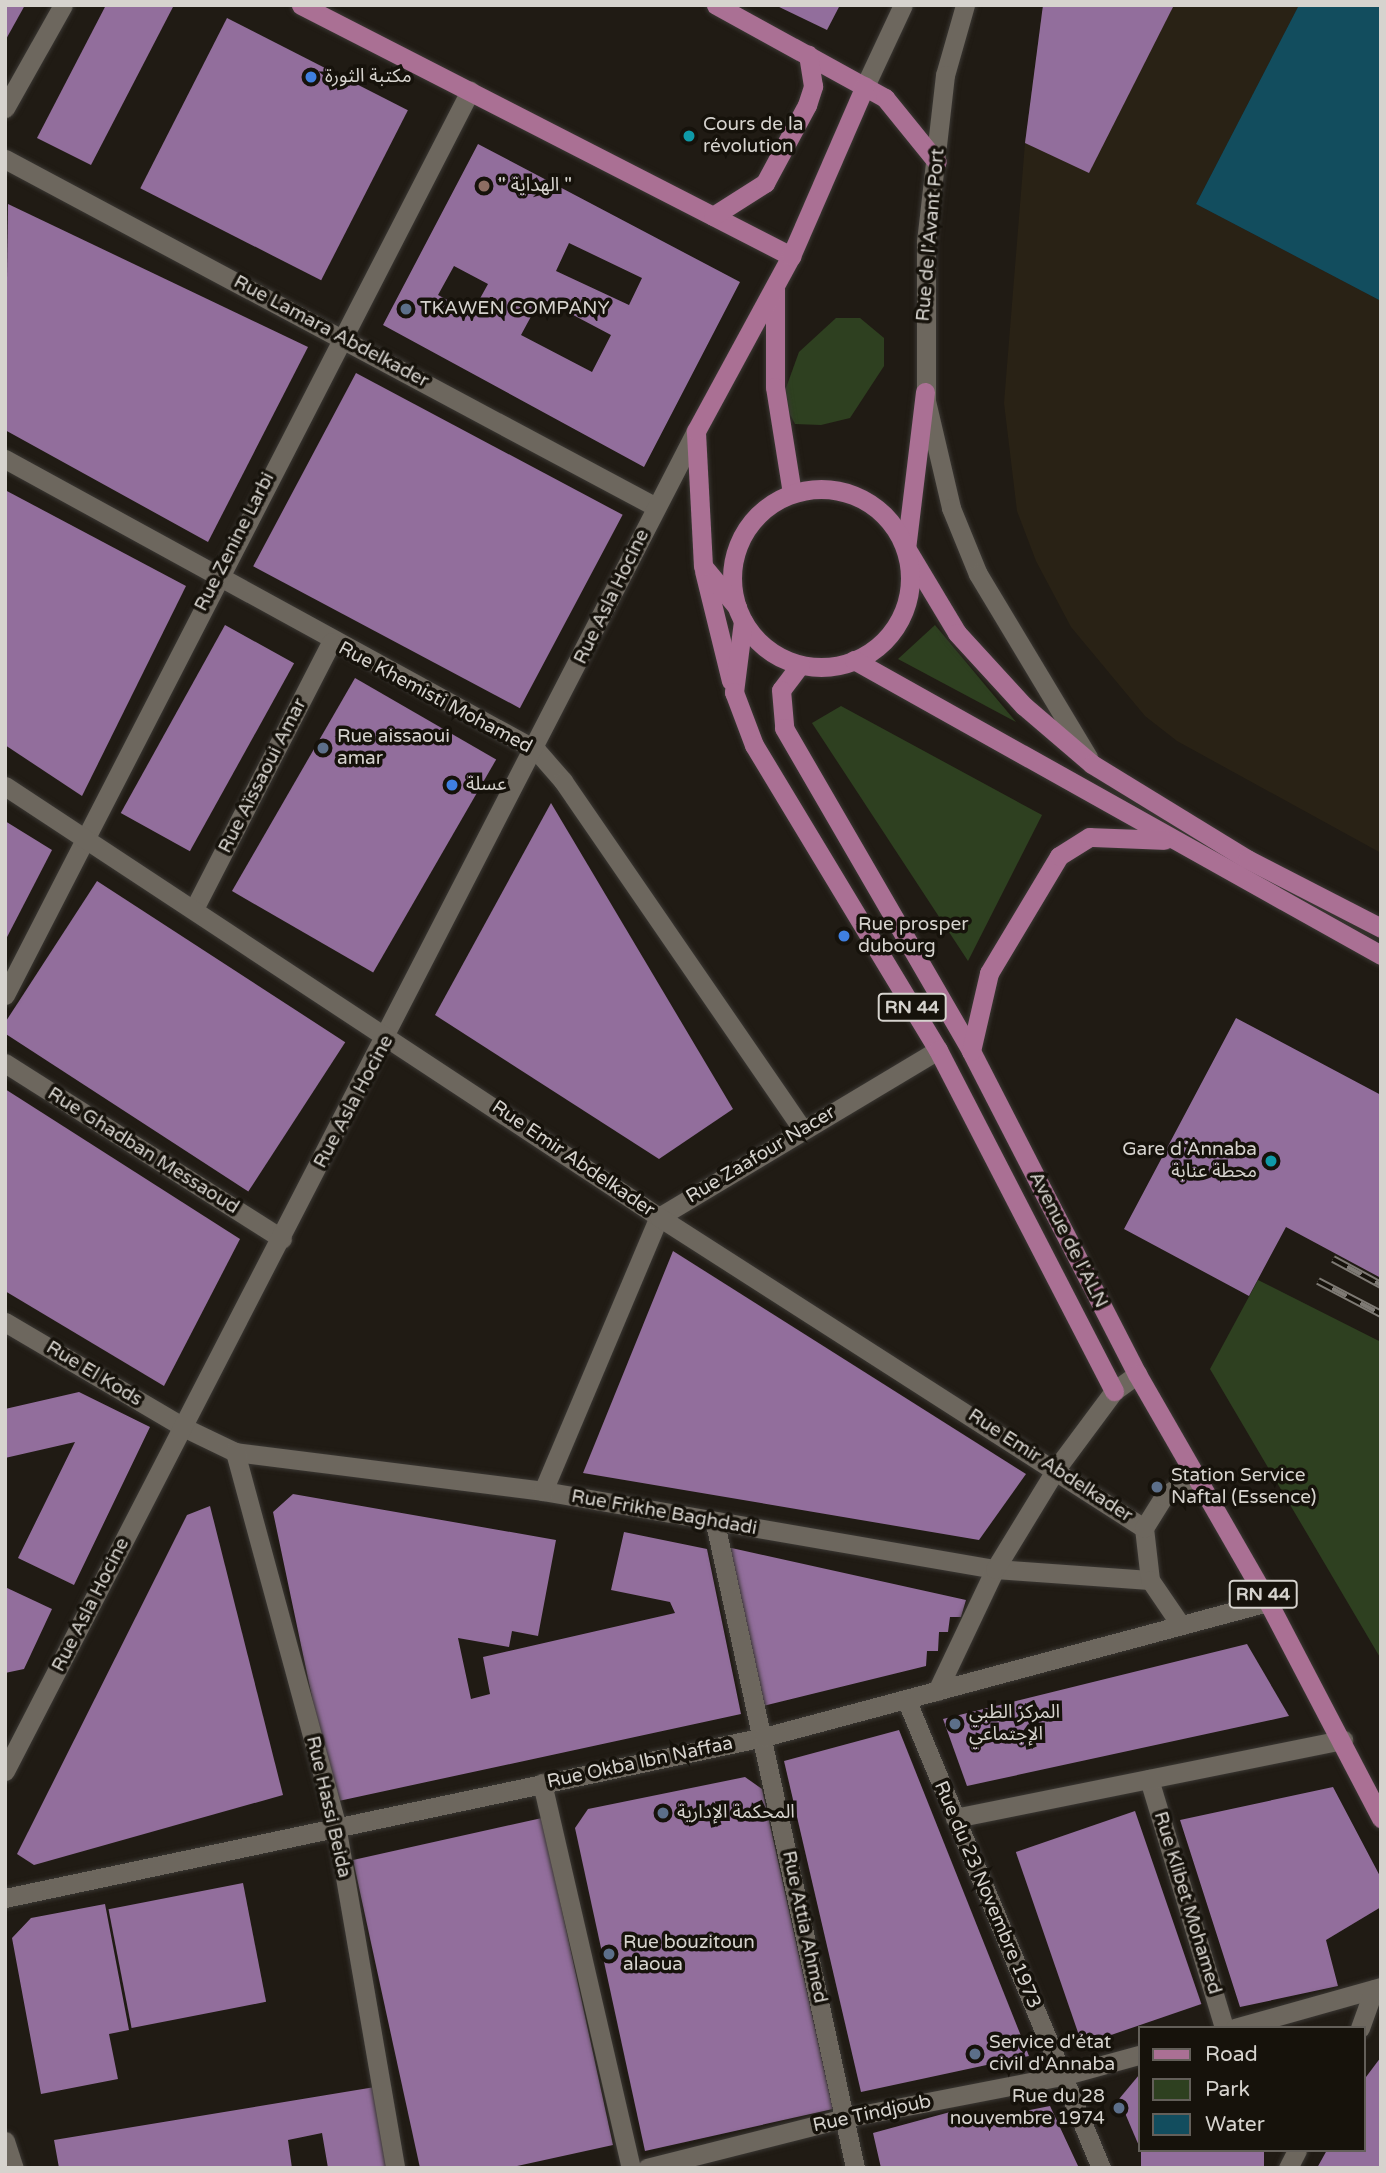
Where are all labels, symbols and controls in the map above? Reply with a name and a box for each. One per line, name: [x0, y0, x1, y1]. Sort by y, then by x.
place label: مكتبة الثورة: [325, 66, 412, 88]
marker: مكتبة الثورة: [303, 69, 319, 85]
place label: Cours de la révolution: [703, 114, 803, 158]
marker: Cours de la révolution: [681, 128, 697, 144]
street label: Rue de l'Avant Port: [912, 147, 950, 323]
place label: " الهداية ": [498, 175, 572, 197]
marker: " الهداية ": [476, 178, 492, 194]
street label: Rue Lamara Abdelkader: [229, 271, 433, 393]
place label: TKAWEN COMPANY: [420, 298, 610, 320]
marker: TKAWEN COMPANY: [398, 301, 414, 317]
street label: Rue Zenine Larbi: [190, 469, 280, 615]
street label: Rue Asla Hocine: [569, 526, 655, 668]
street label: Rue Khemisti Mohamed: [334, 637, 536, 759]
street label: Rue Aïssaoui Amar: [214, 695, 312, 857]
place label: Rue aissaoui amar: [337, 726, 450, 770]
marker: Rue aissaoui amar: [315, 740, 331, 756]
place label: عسلة: [466, 774, 507, 796]
marker: عسلة: [444, 777, 460, 793]
place label: Rue prosper dubourg: [858, 914, 968, 958]
marker: Rue prosper dubourg: [836, 928, 852, 944]
road number: RN 44: [877, 992, 947, 1022]
street label: Rue Asla Hocine: [309, 1032, 399, 1172]
street label: Rue Ghadban Messaoud: [43, 1083, 243, 1219]
street label: Rue Emir Abdelkader: [487, 1096, 659, 1222]
street label: Rue Zaafour Nacer: [682, 1101, 840, 1209]
place label: Gare d´Annaba محطة عنابة: [1122, 1139, 1257, 1183]
marker: Gare d´Annaba محطة عنابة: [1263, 1153, 1279, 1169]
street label: Avenue de l'ALN: [1024, 1168, 1112, 1312]
street label: Rue El Kods: [42, 1336, 146, 1412]
street label: Rue Emir Abdelkader: [963, 1404, 1137, 1528]
place label: Station Service Naftal (Essence): [1171, 1465, 1317, 1509]
marker: Station Service Naftal (Essence): [1149, 1479, 1165, 1495]
street label: Rue Frikhe Baghdadi: [569, 1485, 759, 1541]
street label: Rue Asla Hocine: [47, 1534, 135, 1676]
road number: RN 44: [1228, 1580, 1298, 1609]
place label: المركز الطبي الإجتماعي: [969, 1702, 1060, 1746]
marker: المركز الطبي الإجتماعي: [947, 1716, 963, 1732]
street label: Rue Okba Ibn Naffaa: [545, 1732, 735, 1794]
street label: Rue Hassi Beida: [301, 1734, 355, 1880]
street label: Rue du 23 Novembre 1973: [929, 1778, 1045, 2012]
place label: المحكمة الإدارية: [677, 1802, 795, 1824]
marker: المحكمة الإدارية: [655, 1805, 671, 1821]
street label: Rue Klibet Mohamed: [1148, 1809, 1226, 1997]
street label: Rue Attia Ahmed: [777, 1849, 831, 2005]
place label: Rue bouzitoun alaoua: [623, 1932, 755, 1976]
marker: Rue bouzitoun alaoua: [601, 1946, 617, 1962]
legend: [1138, 2026, 1365, 2152]
place label: Service d'état civil d'Annaba: [989, 2032, 1115, 2076]
text: Road: [1205, 2042, 1258, 2067]
marker: Service d'état civil d'Annaba: [967, 2046, 983, 2062]
text: Park: [1205, 2077, 1250, 2102]
place label: Rue du 28 nouvembre 1974: [950, 2086, 1105, 2130]
street label: Rue Tindjoub: [811, 2090, 933, 2138]
marker: Rue du 28 nouvembre 1974: [1111, 2100, 1127, 2116]
text: Water: [1205, 2112, 1265, 2137]

